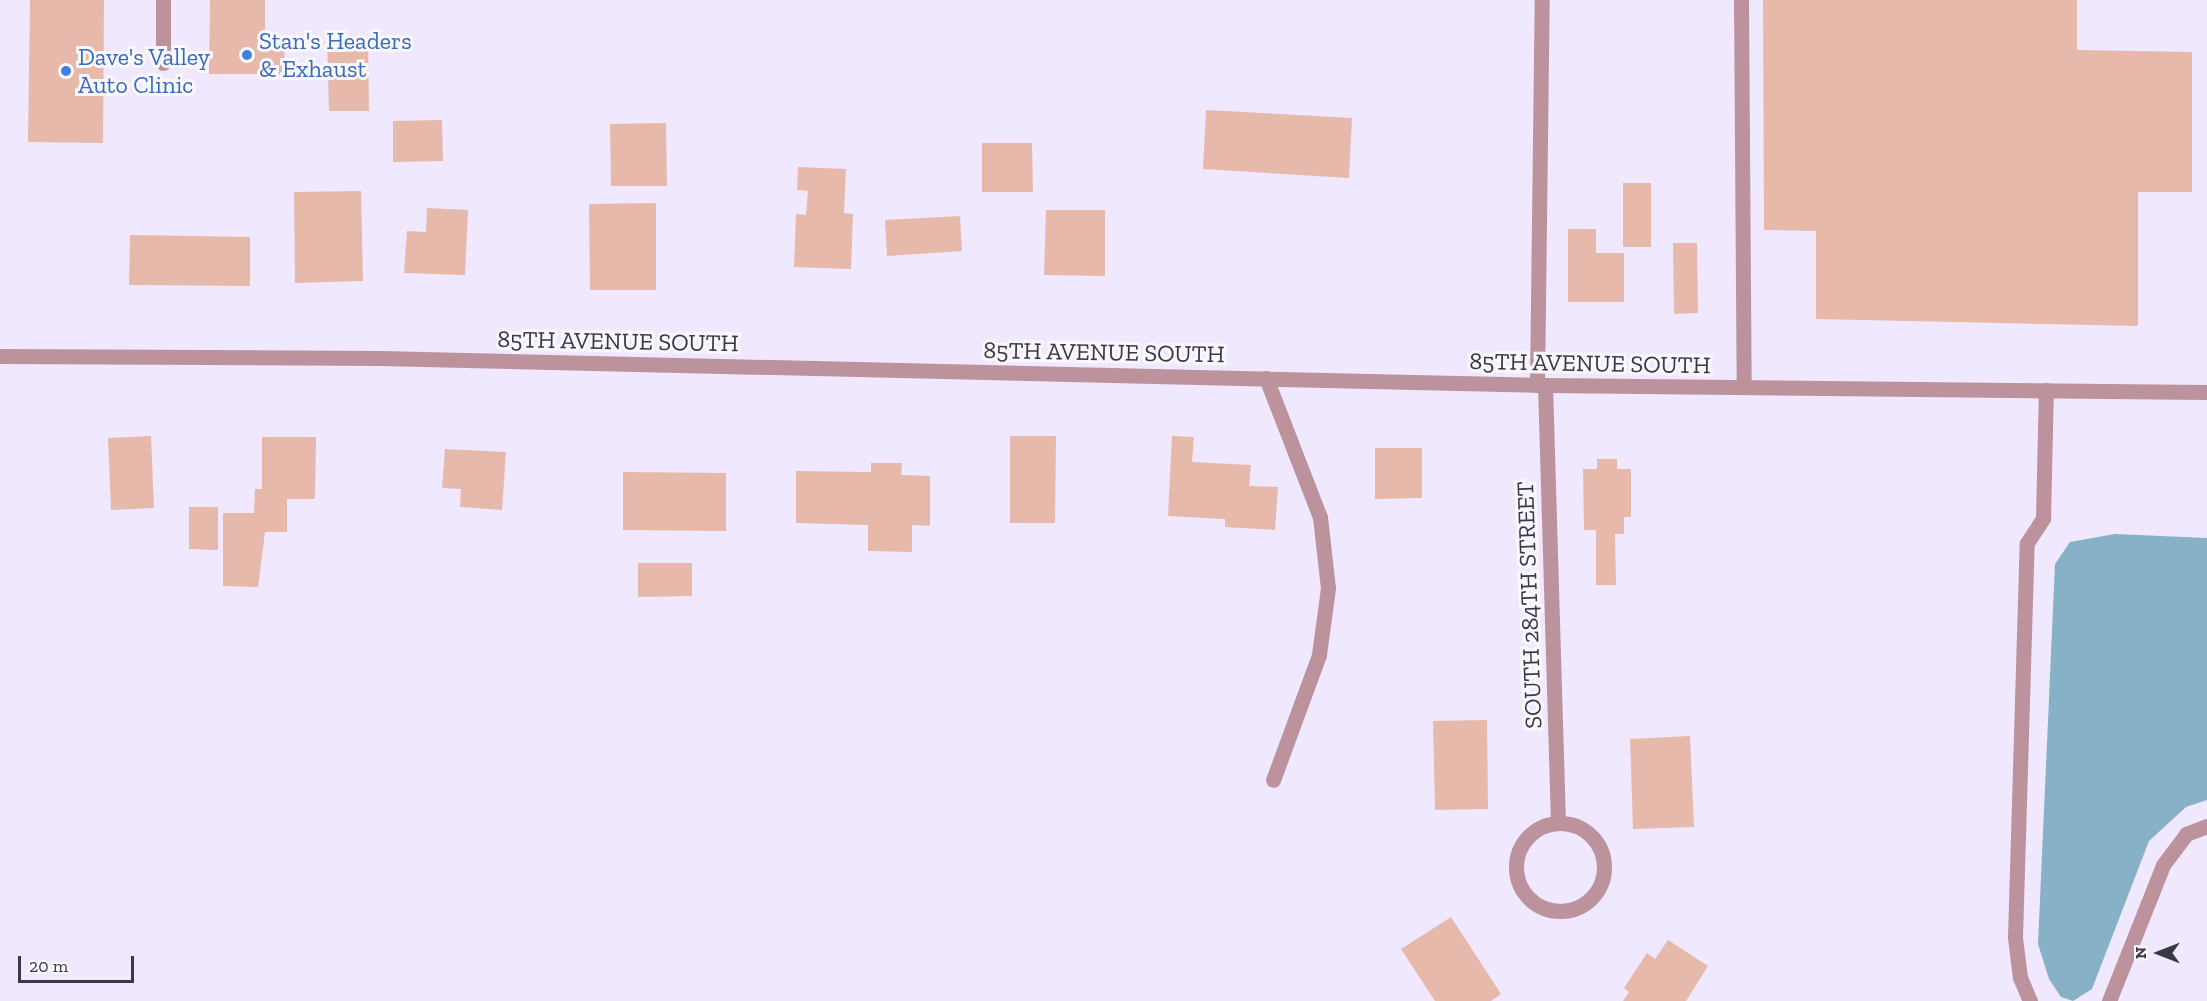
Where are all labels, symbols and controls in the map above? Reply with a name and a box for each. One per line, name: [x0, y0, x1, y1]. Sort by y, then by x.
place label: Stan's Headers & Exhaust: [259, 27, 412, 83]
place label: Dave's Valley Auto Clinic: [78, 43, 211, 99]
marker: Stan's Headers & Exhaust: [240, 48, 254, 62]
marker: Dave's Valley Auto Clinic: [59, 64, 73, 78]
street label: 85TH AVENUE SOUTH: [497, 324, 739, 358]
street label: 85TH AVENUE SOUTH: [983, 335, 1225, 369]
street label: 85TH AVENUE SOUTH: [1469, 346, 1711, 380]
street label: SOUTH 284TH STREET: [1510, 481, 1548, 729]
north arrow: [2129, 923, 2189, 983]
scale bar: [21, 944, 136, 982]
text: N: [2131, 947, 2150, 959]
text: 20 m: [29, 955, 68, 977]

